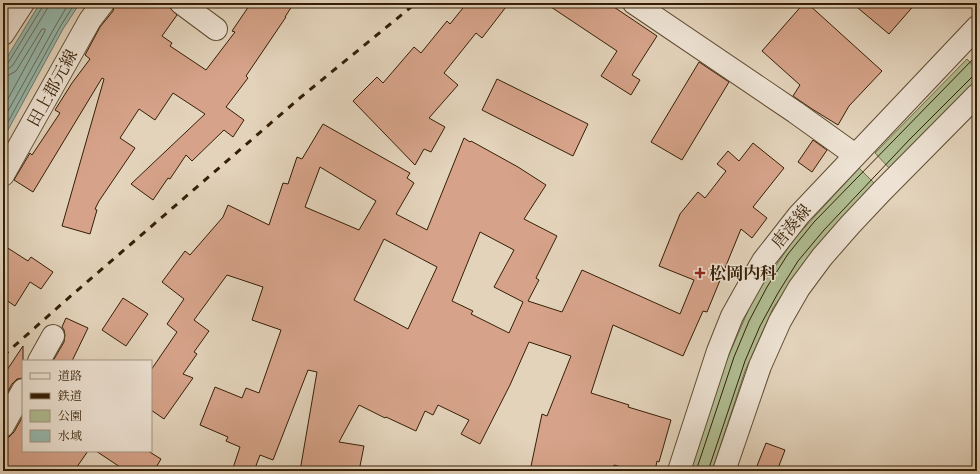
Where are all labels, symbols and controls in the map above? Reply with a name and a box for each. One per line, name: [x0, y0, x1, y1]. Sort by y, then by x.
street label: 田上郡元線: [23, 46, 82, 131]
street label: 唐湊線: [767, 200, 816, 253]
place label: 松岡内科: [709, 263, 777, 284]
marker: 松岡内科: [694, 267, 706, 279]
legend: [22, 360, 152, 452]
text: 道路: [58, 369, 82, 384]
text: 鉄道: [57, 389, 82, 404]
text: 公園: [58, 409, 82, 424]
text: 水域: [58, 429, 82, 444]

